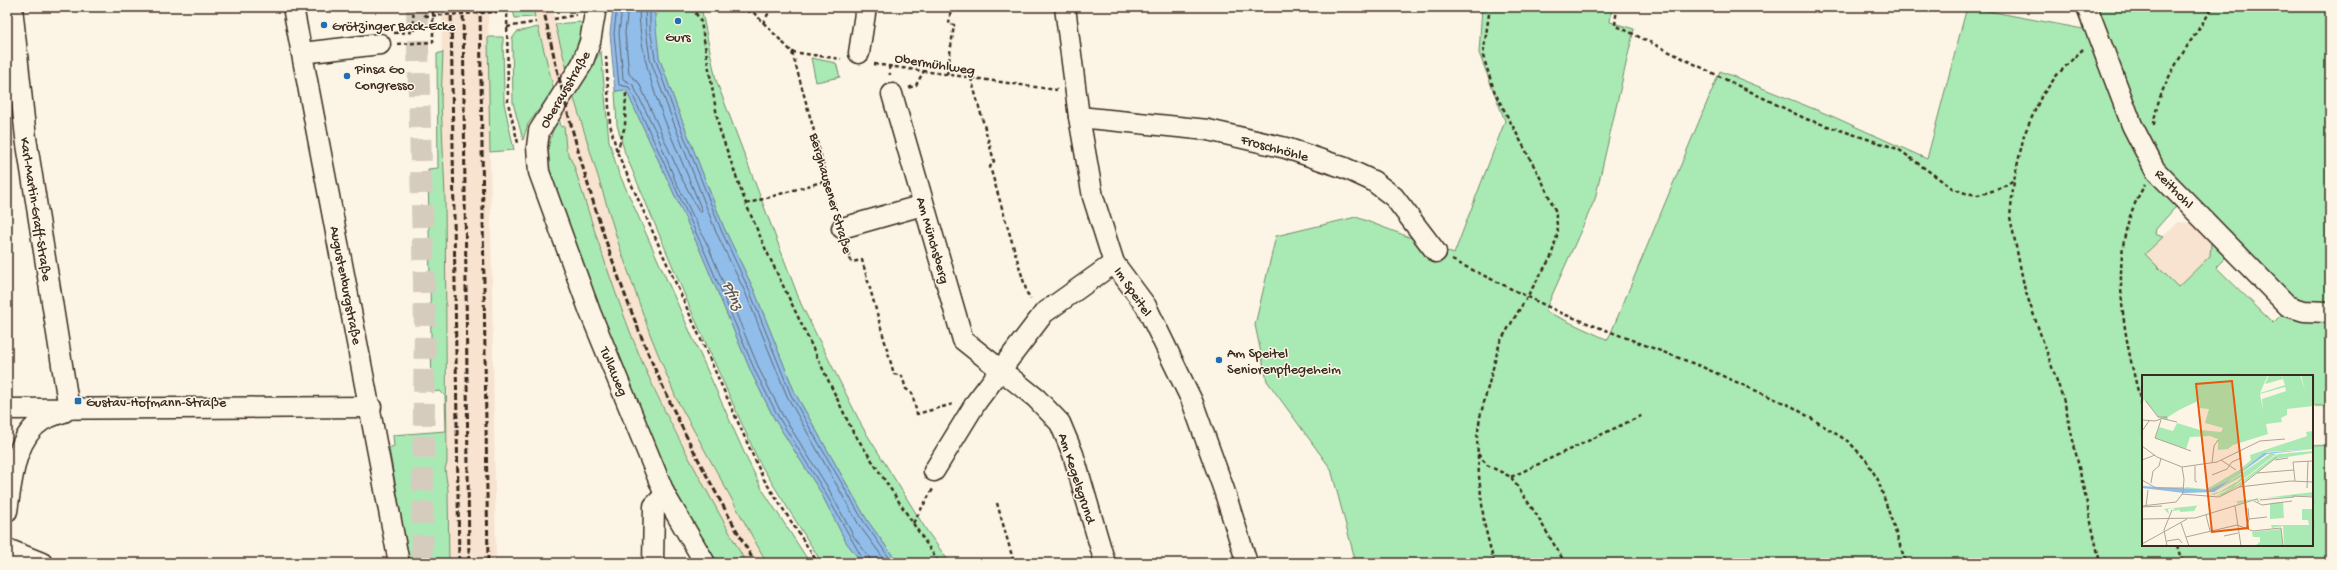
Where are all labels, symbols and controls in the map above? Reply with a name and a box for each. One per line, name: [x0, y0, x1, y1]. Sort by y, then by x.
marker: Gurs: [673, 16, 683, 26]
place label: Grötzinger Back-Ecke: [332, 19, 456, 36]
marker: Grötzinger Back-Ecke: [319, 20, 329, 30]
place label: Gurs: [665, 30, 692, 47]
street label: Oberausstraße: [537, 48, 596, 132]
street label: Obermühlweg: [893, 51, 976, 80]
place label: Pinsa Go Congresso: [354, 62, 414, 95]
marker: Pinsa Go Congresso: [342, 71, 352, 81]
street label: Berghausener Straße: [804, 131, 855, 257]
street label: Froschhöhle: [1238, 132, 1311, 167]
street label: Karl-Martin-Graff-Straße: [15, 136, 54, 283]
street label: Reithohl: [2150, 166, 2196, 213]
street label: Am Münchsberg: [911, 195, 952, 286]
street label: Augustenburgstraße: [325, 225, 365, 347]
street label: Im Speitel: [1109, 264, 1155, 320]
water label: Pfinz: [718, 279, 747, 314]
street label: Tullaweg: [594, 344, 631, 399]
place label: Am Speitel Seniorenpflegeheim: [1227, 346, 1341, 379]
marker: Am Speitel Seniorenpflegeheim: [1214, 355, 1224, 365]
inset map: [2142, 375, 2313, 546]
place label: Gustav-Hofmann-Straße: [86, 395, 227, 412]
marker: Gustav-Hofmann-Straße: [73, 396, 83, 406]
street label: Am Kegelsgrund: [1053, 431, 1099, 528]

